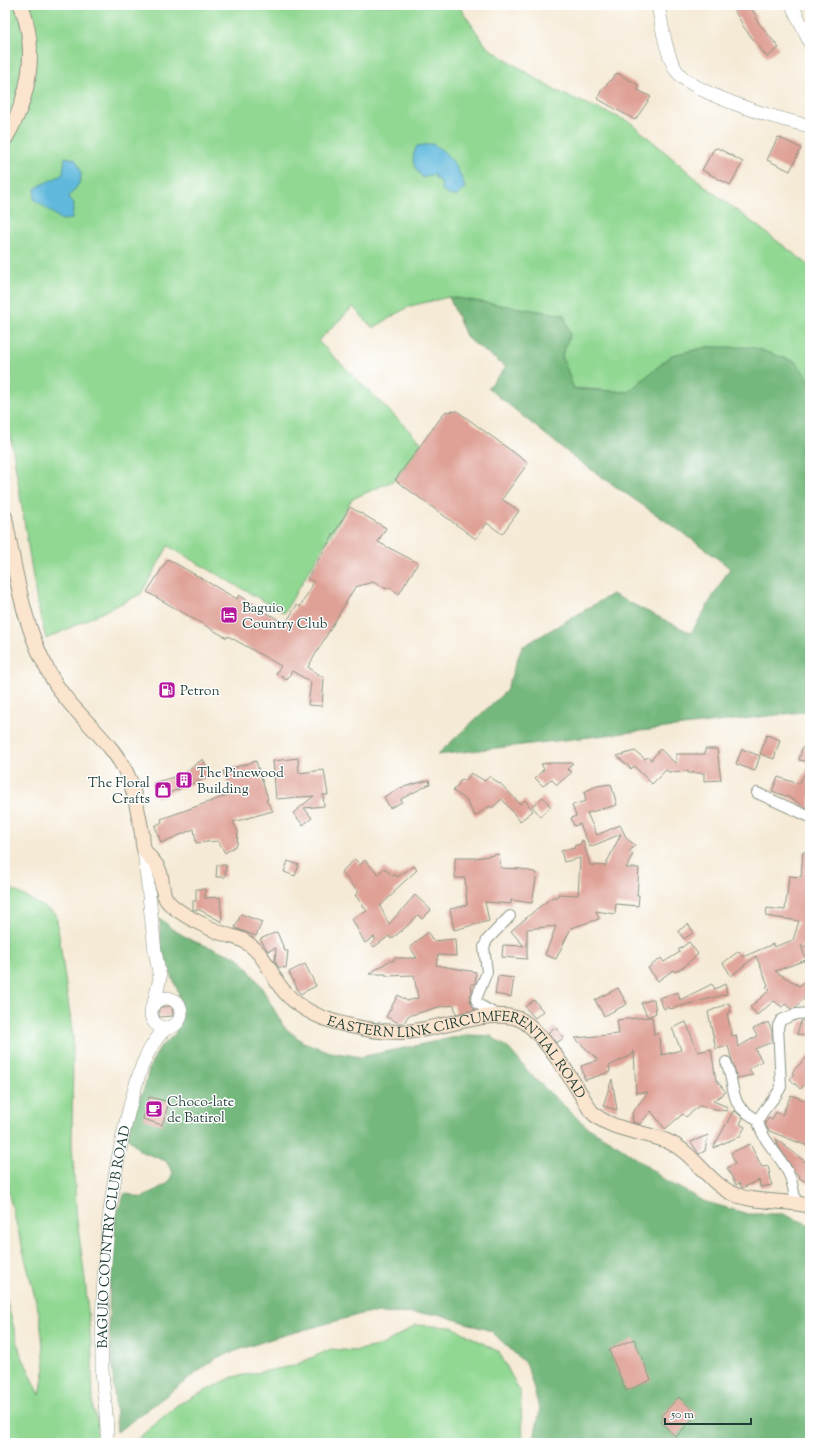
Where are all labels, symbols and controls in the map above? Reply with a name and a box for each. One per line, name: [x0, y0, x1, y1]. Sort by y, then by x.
place label: Baguio Country Club: [242, 599, 328, 635]
hotel icon: Baguio Country Club: [219, 605, 239, 625]
fuel station icon: Petron: [157, 680, 177, 700]
place label: Petron: [180, 682, 220, 702]
place label: The Pinewood Building: [197, 764, 284, 800]
building icon: The Pinewood Building: [174, 770, 194, 790]
place label: The Floral Crafts: [88, 774, 150, 810]
shop icon: The Floral Crafts: [153, 780, 173, 800]
street label: EASTERN LINK CIRCUMFERENTIAL ROAD: [324, 1008, 589, 1103]
place label: Choco-late de Batirol: [167, 1093, 234, 1129]
cafe icon: Choco-late de Batirol: [144, 1099, 164, 1119]
street label: BAGUIO COUNTRY CLUB ROAD: [94, 1124, 137, 1348]
scale bar: [665, 1400, 751, 1426]
text: 50 m: [670, 1406, 694, 1424]

